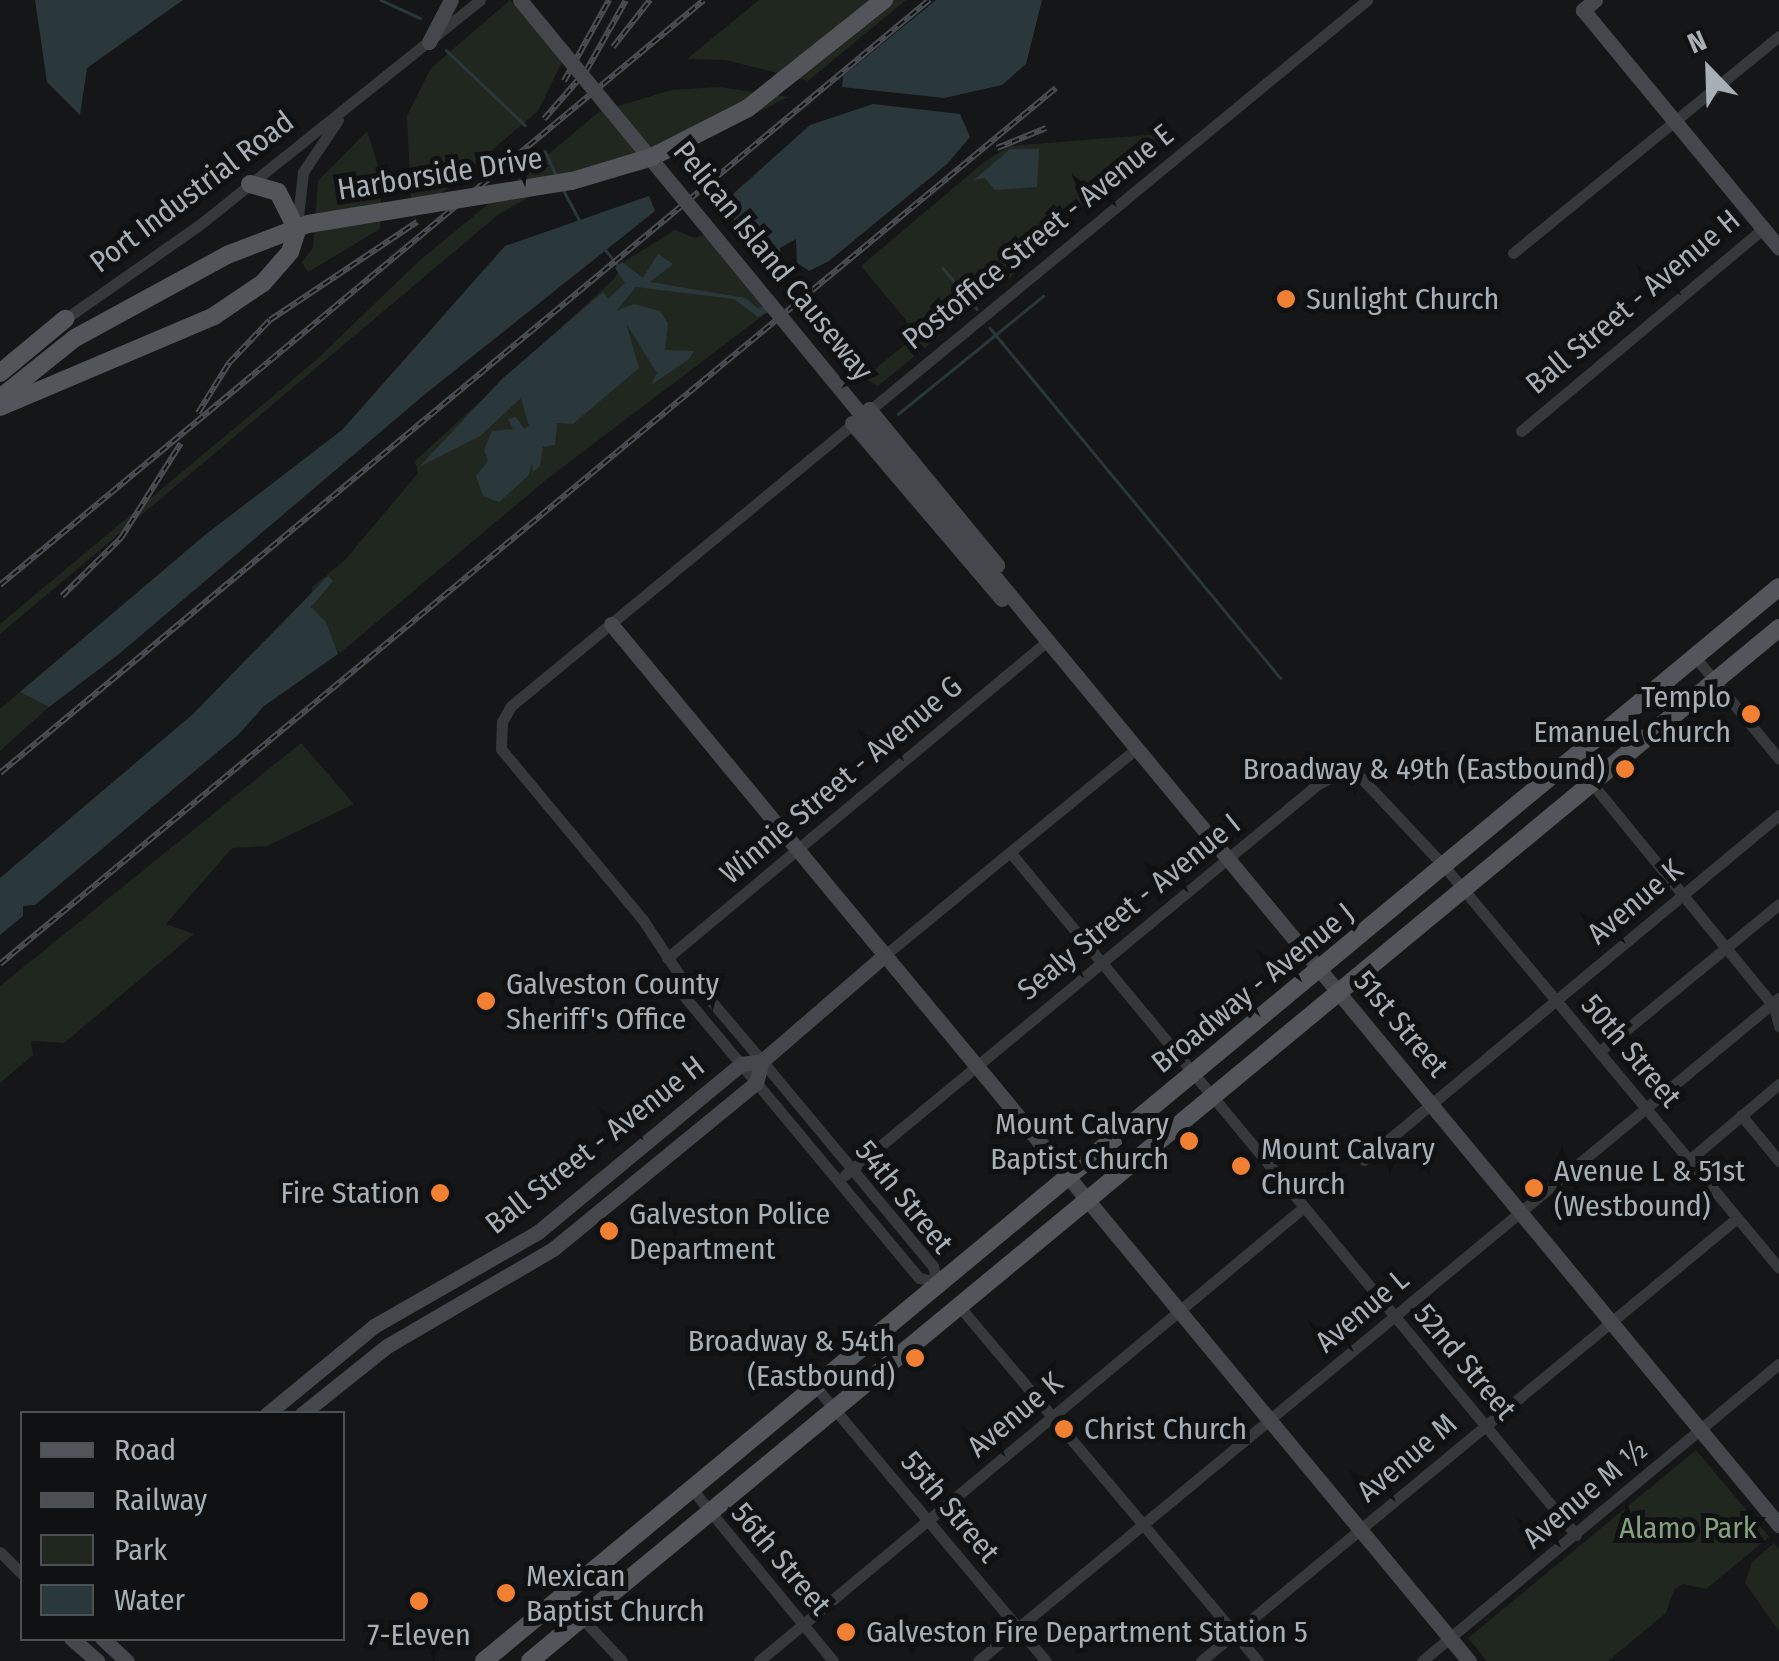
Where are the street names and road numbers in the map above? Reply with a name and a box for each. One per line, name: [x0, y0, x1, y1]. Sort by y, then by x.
street label: Port Industrial Road: [83, 104, 301, 280]
street label: Postoffice Street - Avenue E: [895, 117, 1181, 357]
street label: Pelican Island Causeway: [666, 134, 880, 388]
street label: Harborside Drive: [335, 140, 545, 208]
street label: Ball Street - Avenue H: [1519, 202, 1747, 402]
street label: Winnie Street - Avenue G: [713, 668, 969, 892]
street label: Sealy Street - Avenue I: [1010, 806, 1248, 1008]
street label: Avenue K: [1580, 852, 1690, 952]
street label: Broadway - Avenue J: [1145, 895, 1361, 1081]
street label: 51st Street: [1346, 964, 1456, 1084]
street label: 50th Street: [1574, 987, 1688, 1115]
street label: Ball Street - Avenue H: [478, 1048, 712, 1242]
street label: 54th Street: [848, 1133, 960, 1261]
street label: Avenue L: [1308, 1262, 1416, 1360]
street label: 52nd Street: [1406, 1297, 1524, 1427]
street label: Avenue K: [960, 1365, 1070, 1465]
street label: Avenue M: [1350, 1406, 1464, 1510]
street label: Avenue M ½: [1516, 1432, 1654, 1556]
street label: 55th Street: [893, 1444, 1007, 1570]
street label: 56th Street: [724, 1496, 838, 1622]

